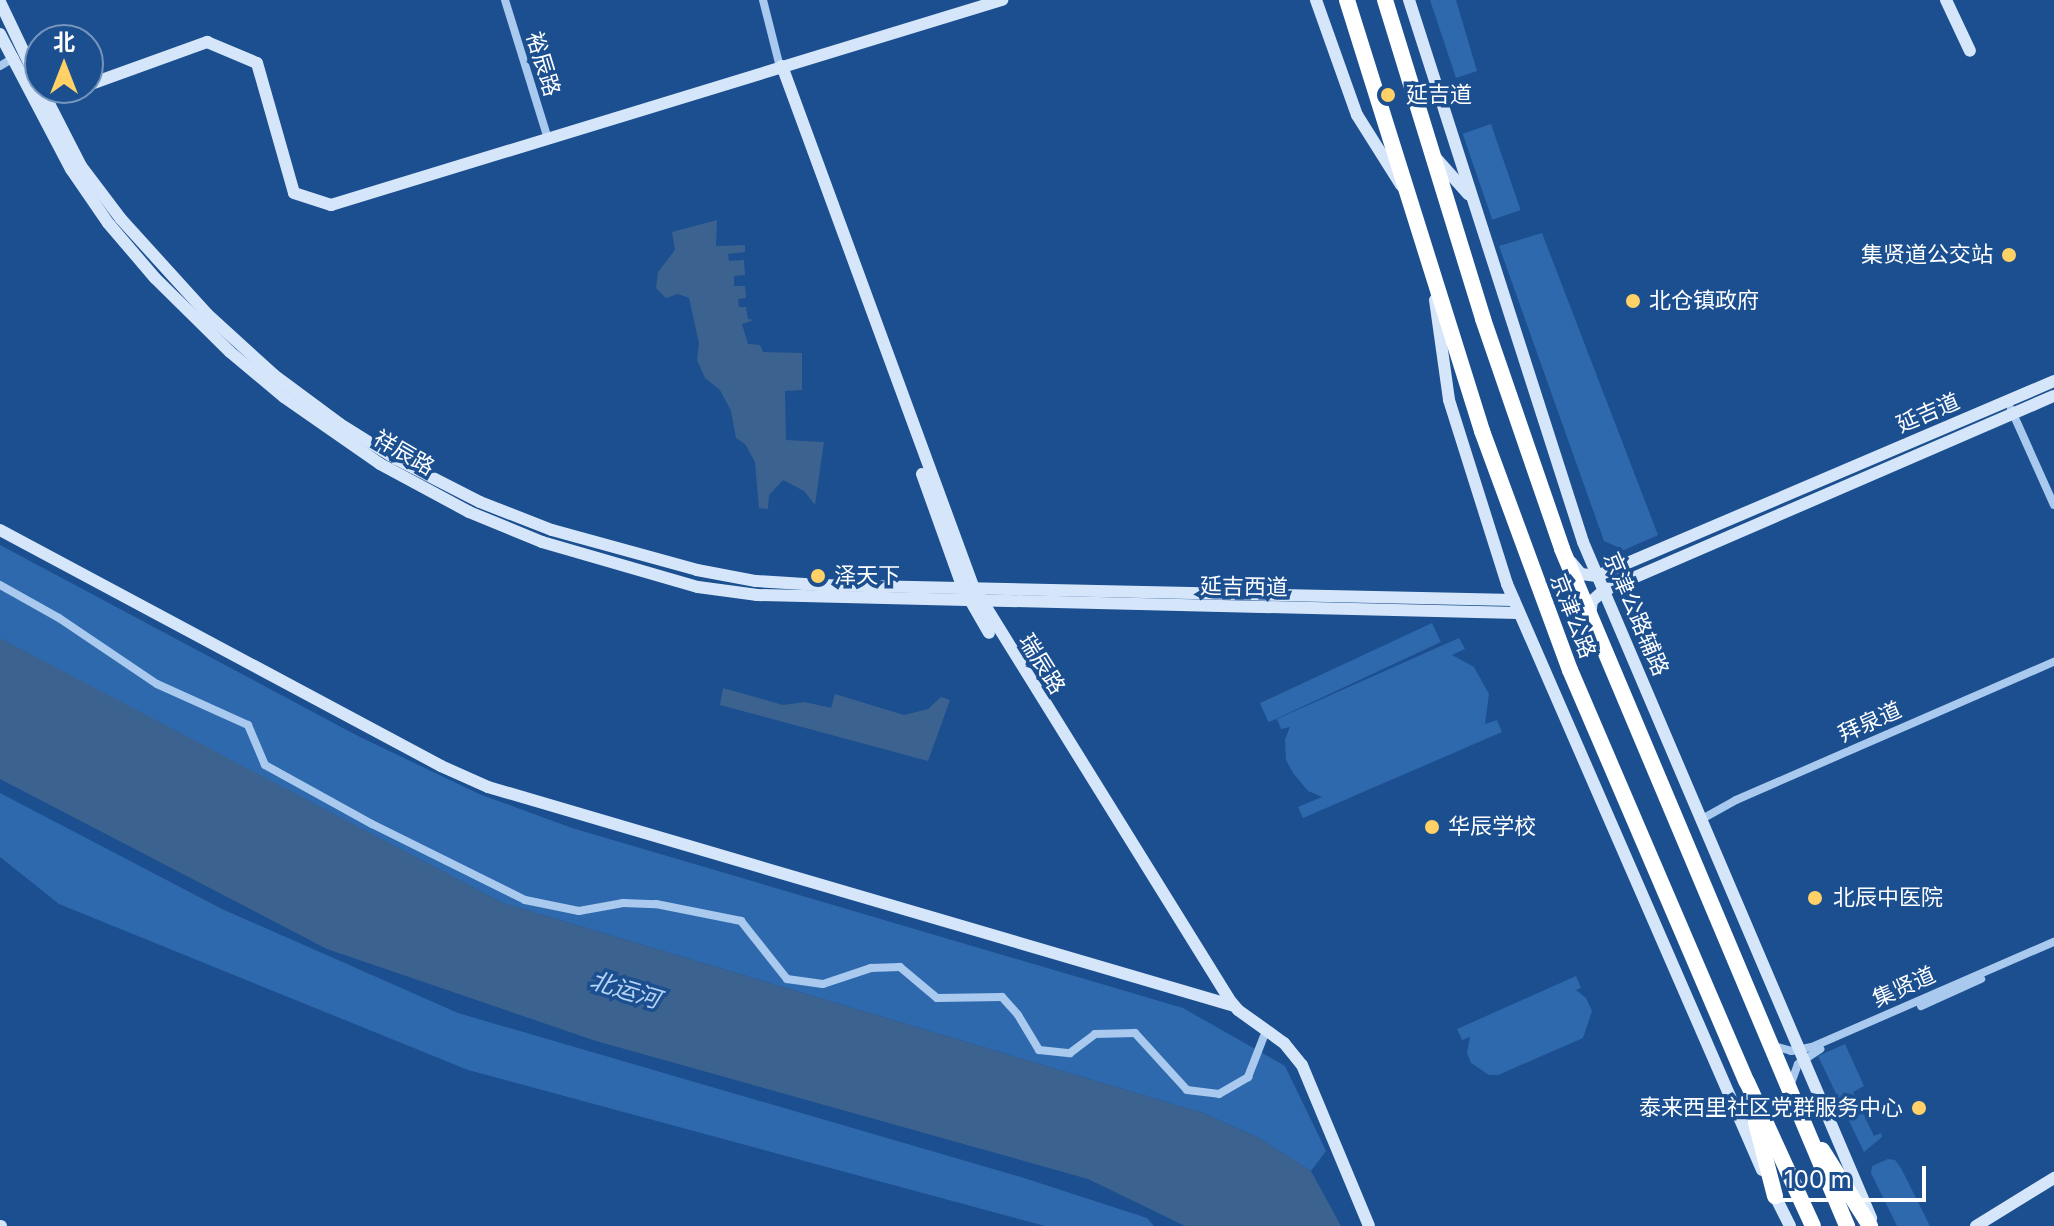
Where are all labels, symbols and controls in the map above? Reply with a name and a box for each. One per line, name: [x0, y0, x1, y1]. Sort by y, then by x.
north arrow: [24, 24, 104, 104]
text: 北: [53, 29, 75, 55]
street label: 裕辰路: [521, 29, 565, 99]
place label: 延吉道: [1406, 82, 1472, 108]
marker: 延吉道: [1377, 84, 1399, 106]
place label: 集贤道公交站: [1861, 242, 1993, 268]
marker: 集贤道公交站: [2000, 246, 2018, 264]
place label: 北仓镇政府: [1649, 288, 1759, 314]
marker: 北仓镇政府: [1624, 292, 1642, 310]
street label: 延吉道: [1892, 388, 1964, 438]
street label: 祥辰路: [369, 425, 439, 481]
street label: 京津公路辅路: [1598, 548, 1674, 680]
place label: 泽天下: [834, 563, 900, 589]
marker: 泽天下: [809, 567, 827, 585]
street label: 京津公路: [1545, 570, 1601, 662]
street label: 延吉西道: [1200, 573, 1288, 601]
street label: 瑞辰路: [1013, 629, 1071, 699]
street label: 拜泉道: [1834, 697, 1906, 747]
place label: 华辰学校: [1448, 814, 1536, 840]
marker: 华辰学校: [1423, 818, 1441, 836]
place label: 北辰中医院: [1833, 885, 1943, 911]
marker: 北辰中医院: [1804, 887, 1826, 909]
street label: 集贤道: [1868, 962, 1940, 1012]
water label: 北运河: [586, 966, 664, 1014]
place label: 泰来西里社区党群服务中心: [1639, 1095, 1903, 1121]
marker: 泰来西里社区党群服务中心: [1910, 1099, 1928, 1117]
scale bar: [1774, 1150, 1930, 1200]
text: 100 m: [1784, 1165, 1852, 1194]

